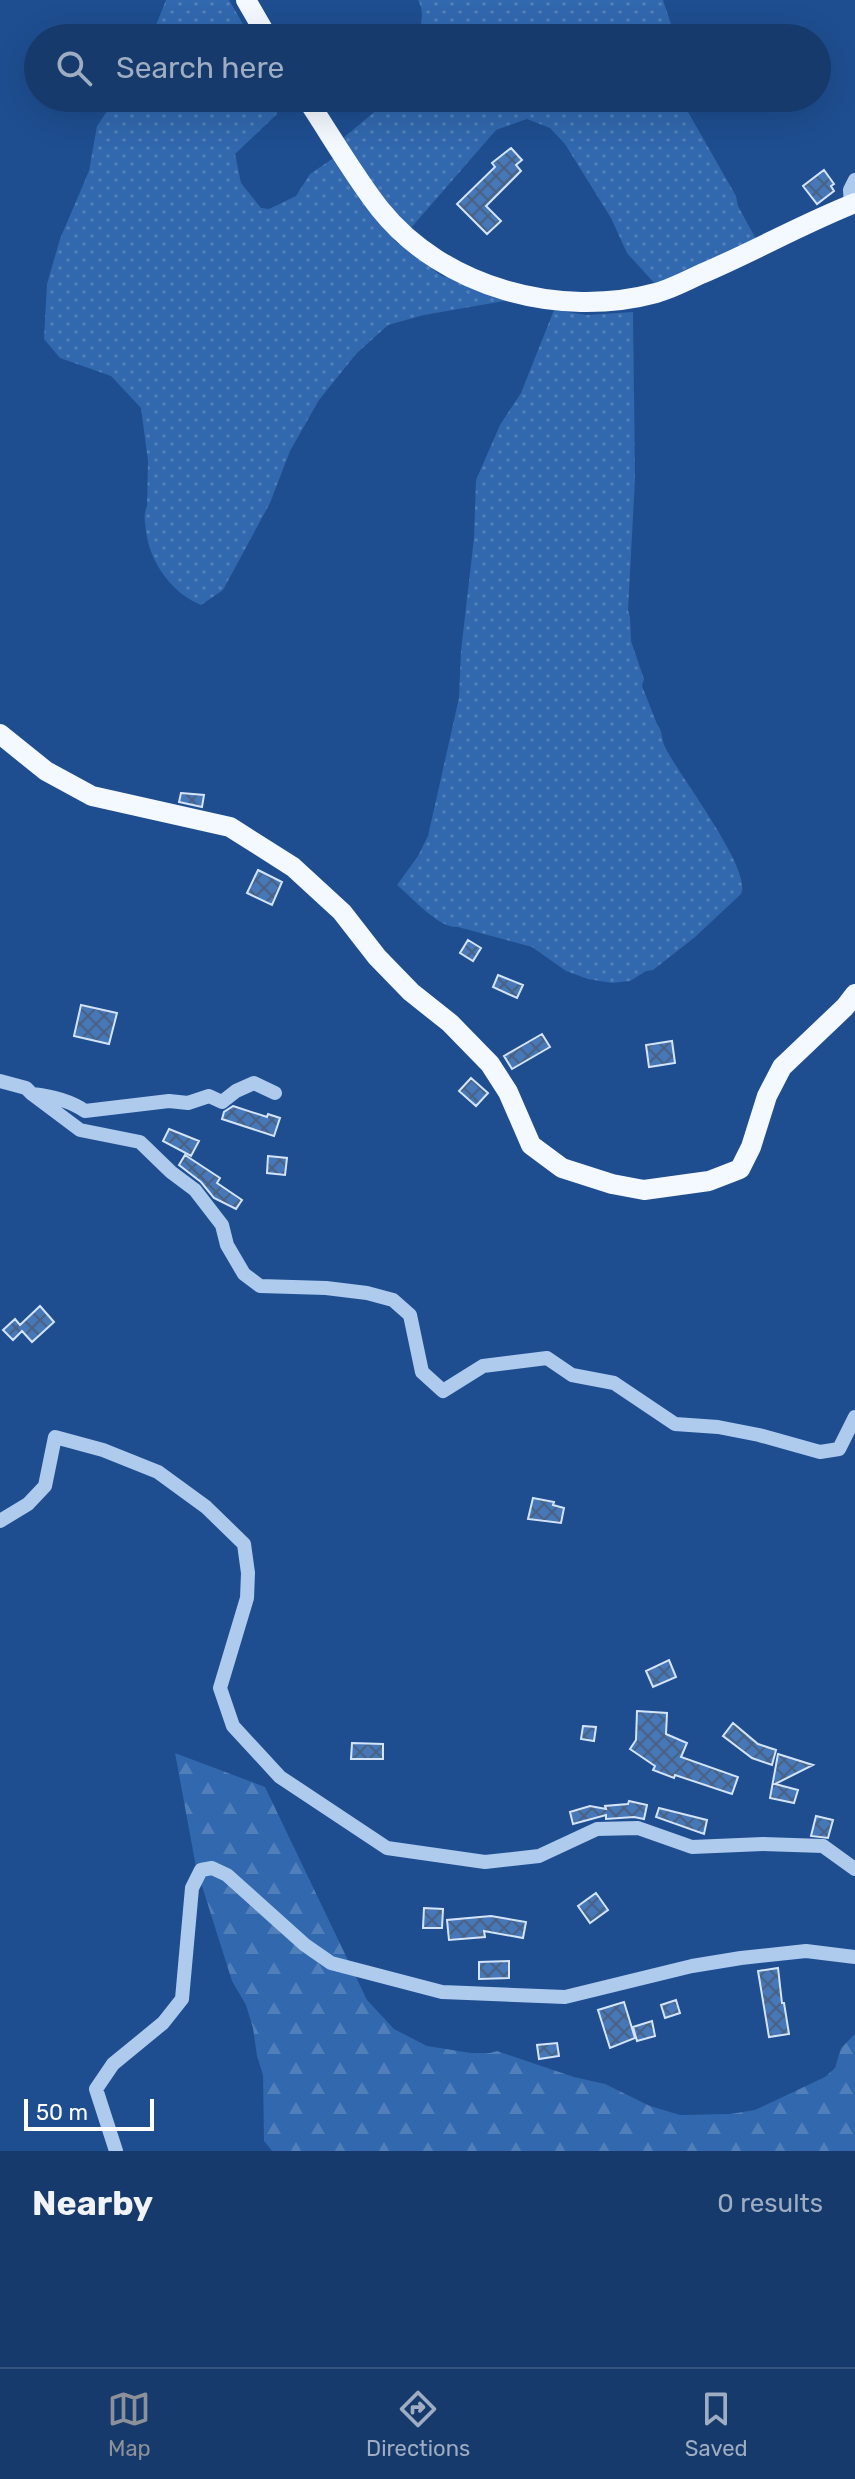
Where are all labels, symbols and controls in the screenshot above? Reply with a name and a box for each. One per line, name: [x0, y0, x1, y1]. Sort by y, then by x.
search box: [24, 24, 831, 112]
icon: search: [52, 46, 96, 90]
text: Search here: [116, 50, 284, 86]
scale bar: [24, 2095, 154, 2131]
text: 50 m: [36, 2099, 88, 2126]
text: Nearby: [32, 2183, 153, 2224]
text: 0 results: [717, 2188, 823, 2219]
tab: Map: [107, 2387, 151, 2462]
tab: Directions: [366, 2387, 470, 2462]
tab: Saved: [685, 2387, 748, 2462]

